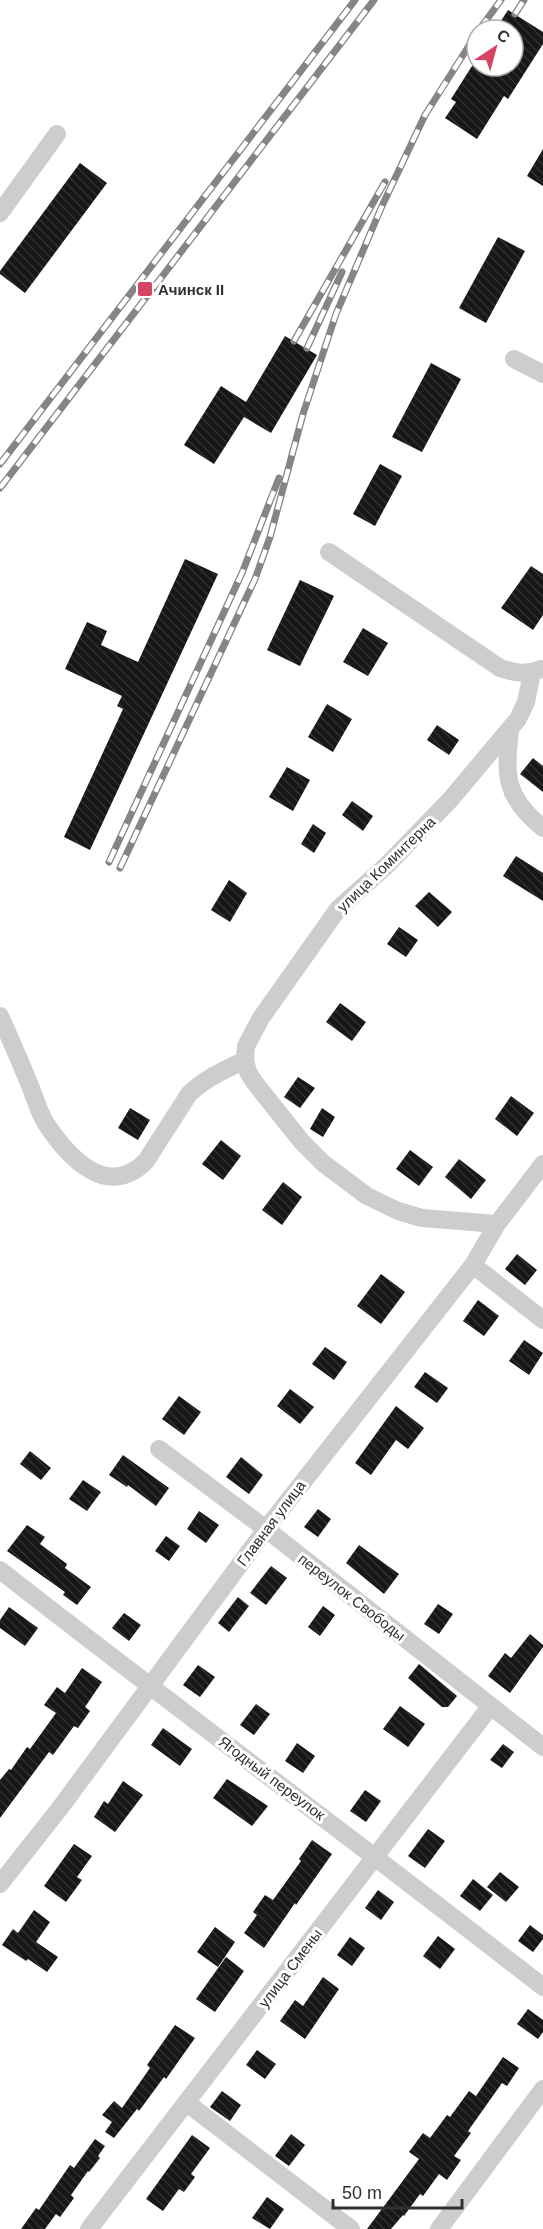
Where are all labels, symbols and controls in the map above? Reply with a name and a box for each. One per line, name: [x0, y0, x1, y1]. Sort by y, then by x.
north arrow: [465, 18, 525, 78]
text: С: [494, 26, 514, 47]
marker: Ачинск II: [136, 280, 154, 298]
place label: Ачинск II: [158, 281, 224, 298]
street label: улица Коминтерна: [334, 812, 439, 915]
street label: Главная улица: [233, 1476, 309, 1569]
street label: переулок Свободы: [295, 1550, 409, 1644]
street label: Ягодный переулок: [216, 1733, 329, 1824]
street label: улица Смены: [255, 1925, 325, 2011]
scale bar: [333, 2172, 462, 2210]
text: 50 m: [342, 2183, 382, 2203]

